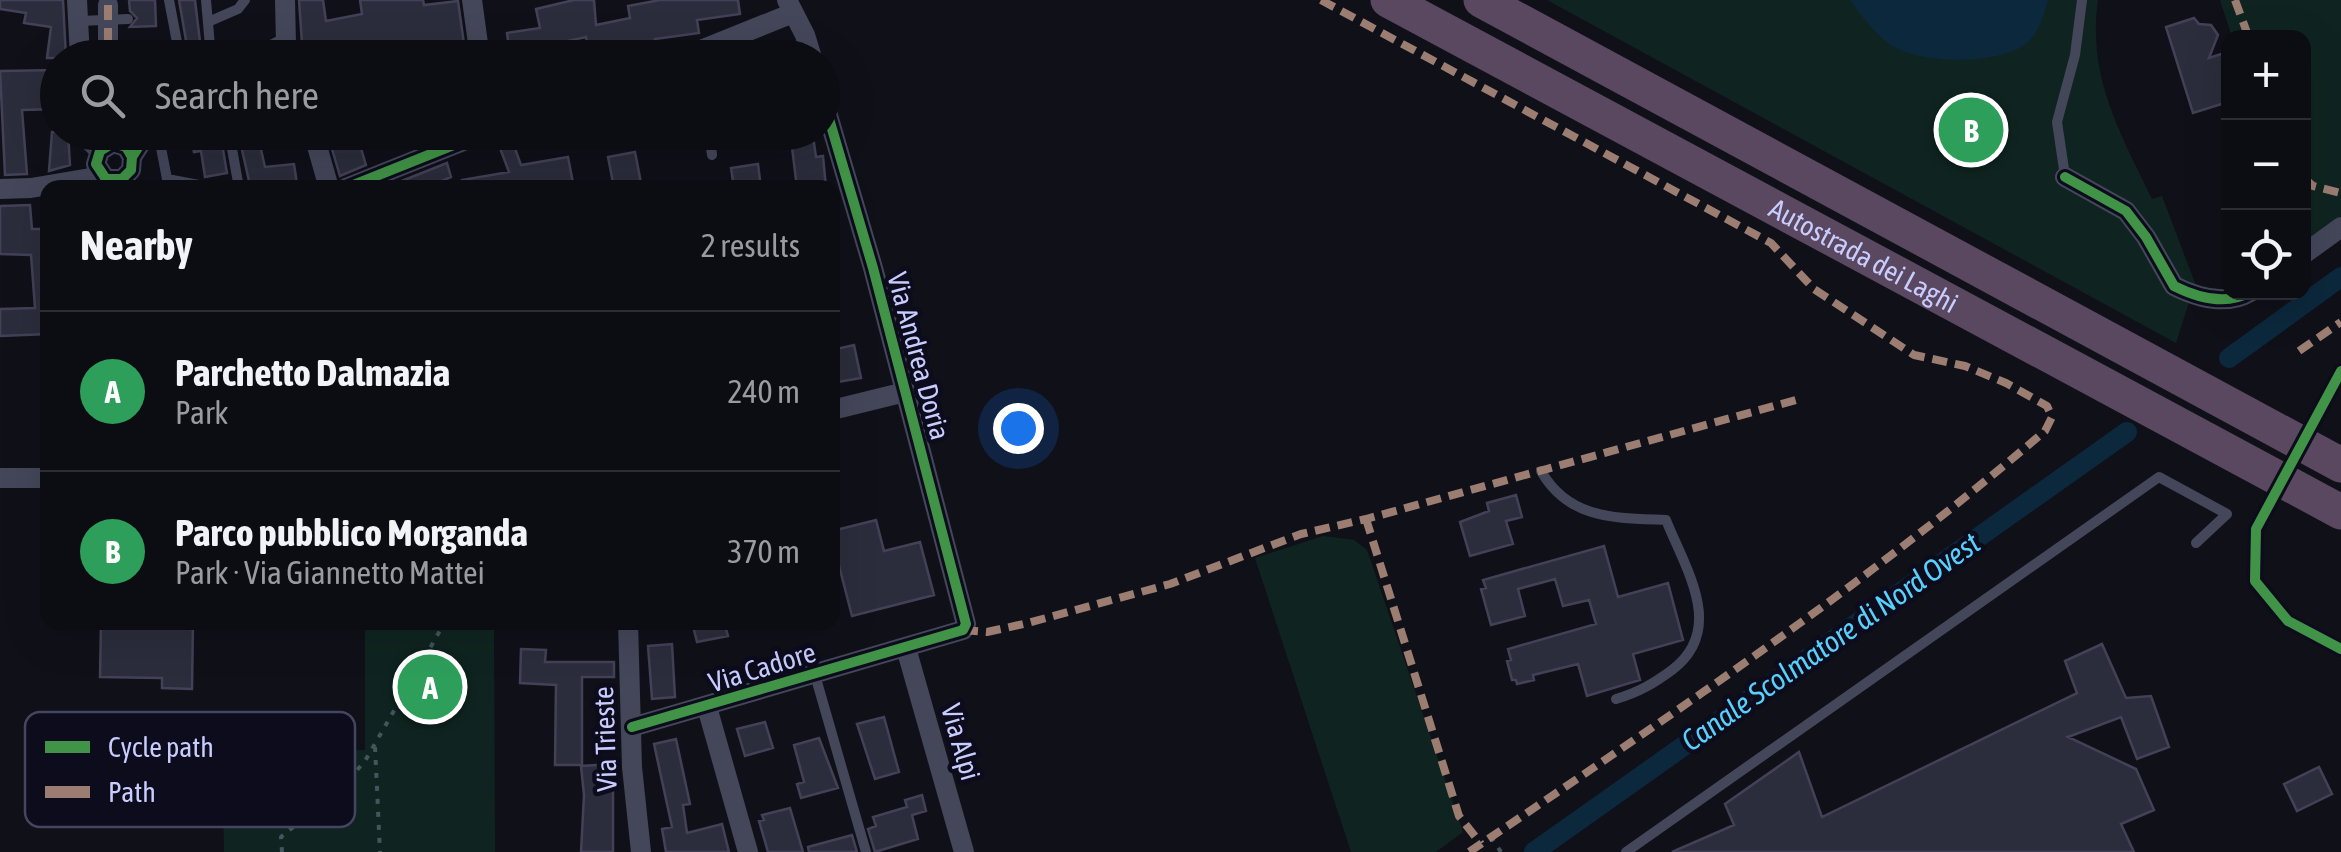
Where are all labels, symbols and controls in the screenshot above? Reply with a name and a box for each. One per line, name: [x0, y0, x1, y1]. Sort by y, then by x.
map controls: [2221, 30, 2311, 300]
button: +: [2221, 30, 2311, 120]
search box: [40, 40, 840, 150]
icon: search: [75, 68, 130, 123]
text: Search here: [155, 74, 319, 117]
pin: B: [1938, 92, 2004, 168]
button: −: [2221, 120, 2311, 210]
street label: Autostrada dei Laghi: [1764, 192, 1963, 319]
button: locate: [2221, 210, 2311, 300]
text: Nearby: [80, 221, 193, 269]
text: 2 results: [701, 227, 800, 264]
street label: Via Andrea Doria: [881, 269, 957, 443]
text: Parchetto Dalmazia: [175, 351, 450, 394]
text: A: [105, 373, 120, 410]
text: 240 m: [727, 373, 800, 410]
text: Park: [175, 394, 228, 431]
your location: [993, 403, 1044, 454]
text: Parco pubblico Morganda: [175, 511, 528, 554]
water label: Canale Scolmatore di Nord Ovest: [1675, 525, 1986, 757]
text: B: [105, 533, 120, 570]
text: 370 m: [727, 533, 800, 570]
text: Park · Via Giannetto Mattei: [175, 554, 485, 591]
street label: Via Cadore: [705, 636, 819, 698]
pin: A: [398, 650, 462, 724]
street label: Via Trieste: [587, 686, 623, 792]
street label: Via Alpi: [935, 700, 987, 784]
legend: [25, 712, 355, 827]
text: Cycle path: [108, 731, 214, 763]
text: Path: [108, 776, 156, 808]

